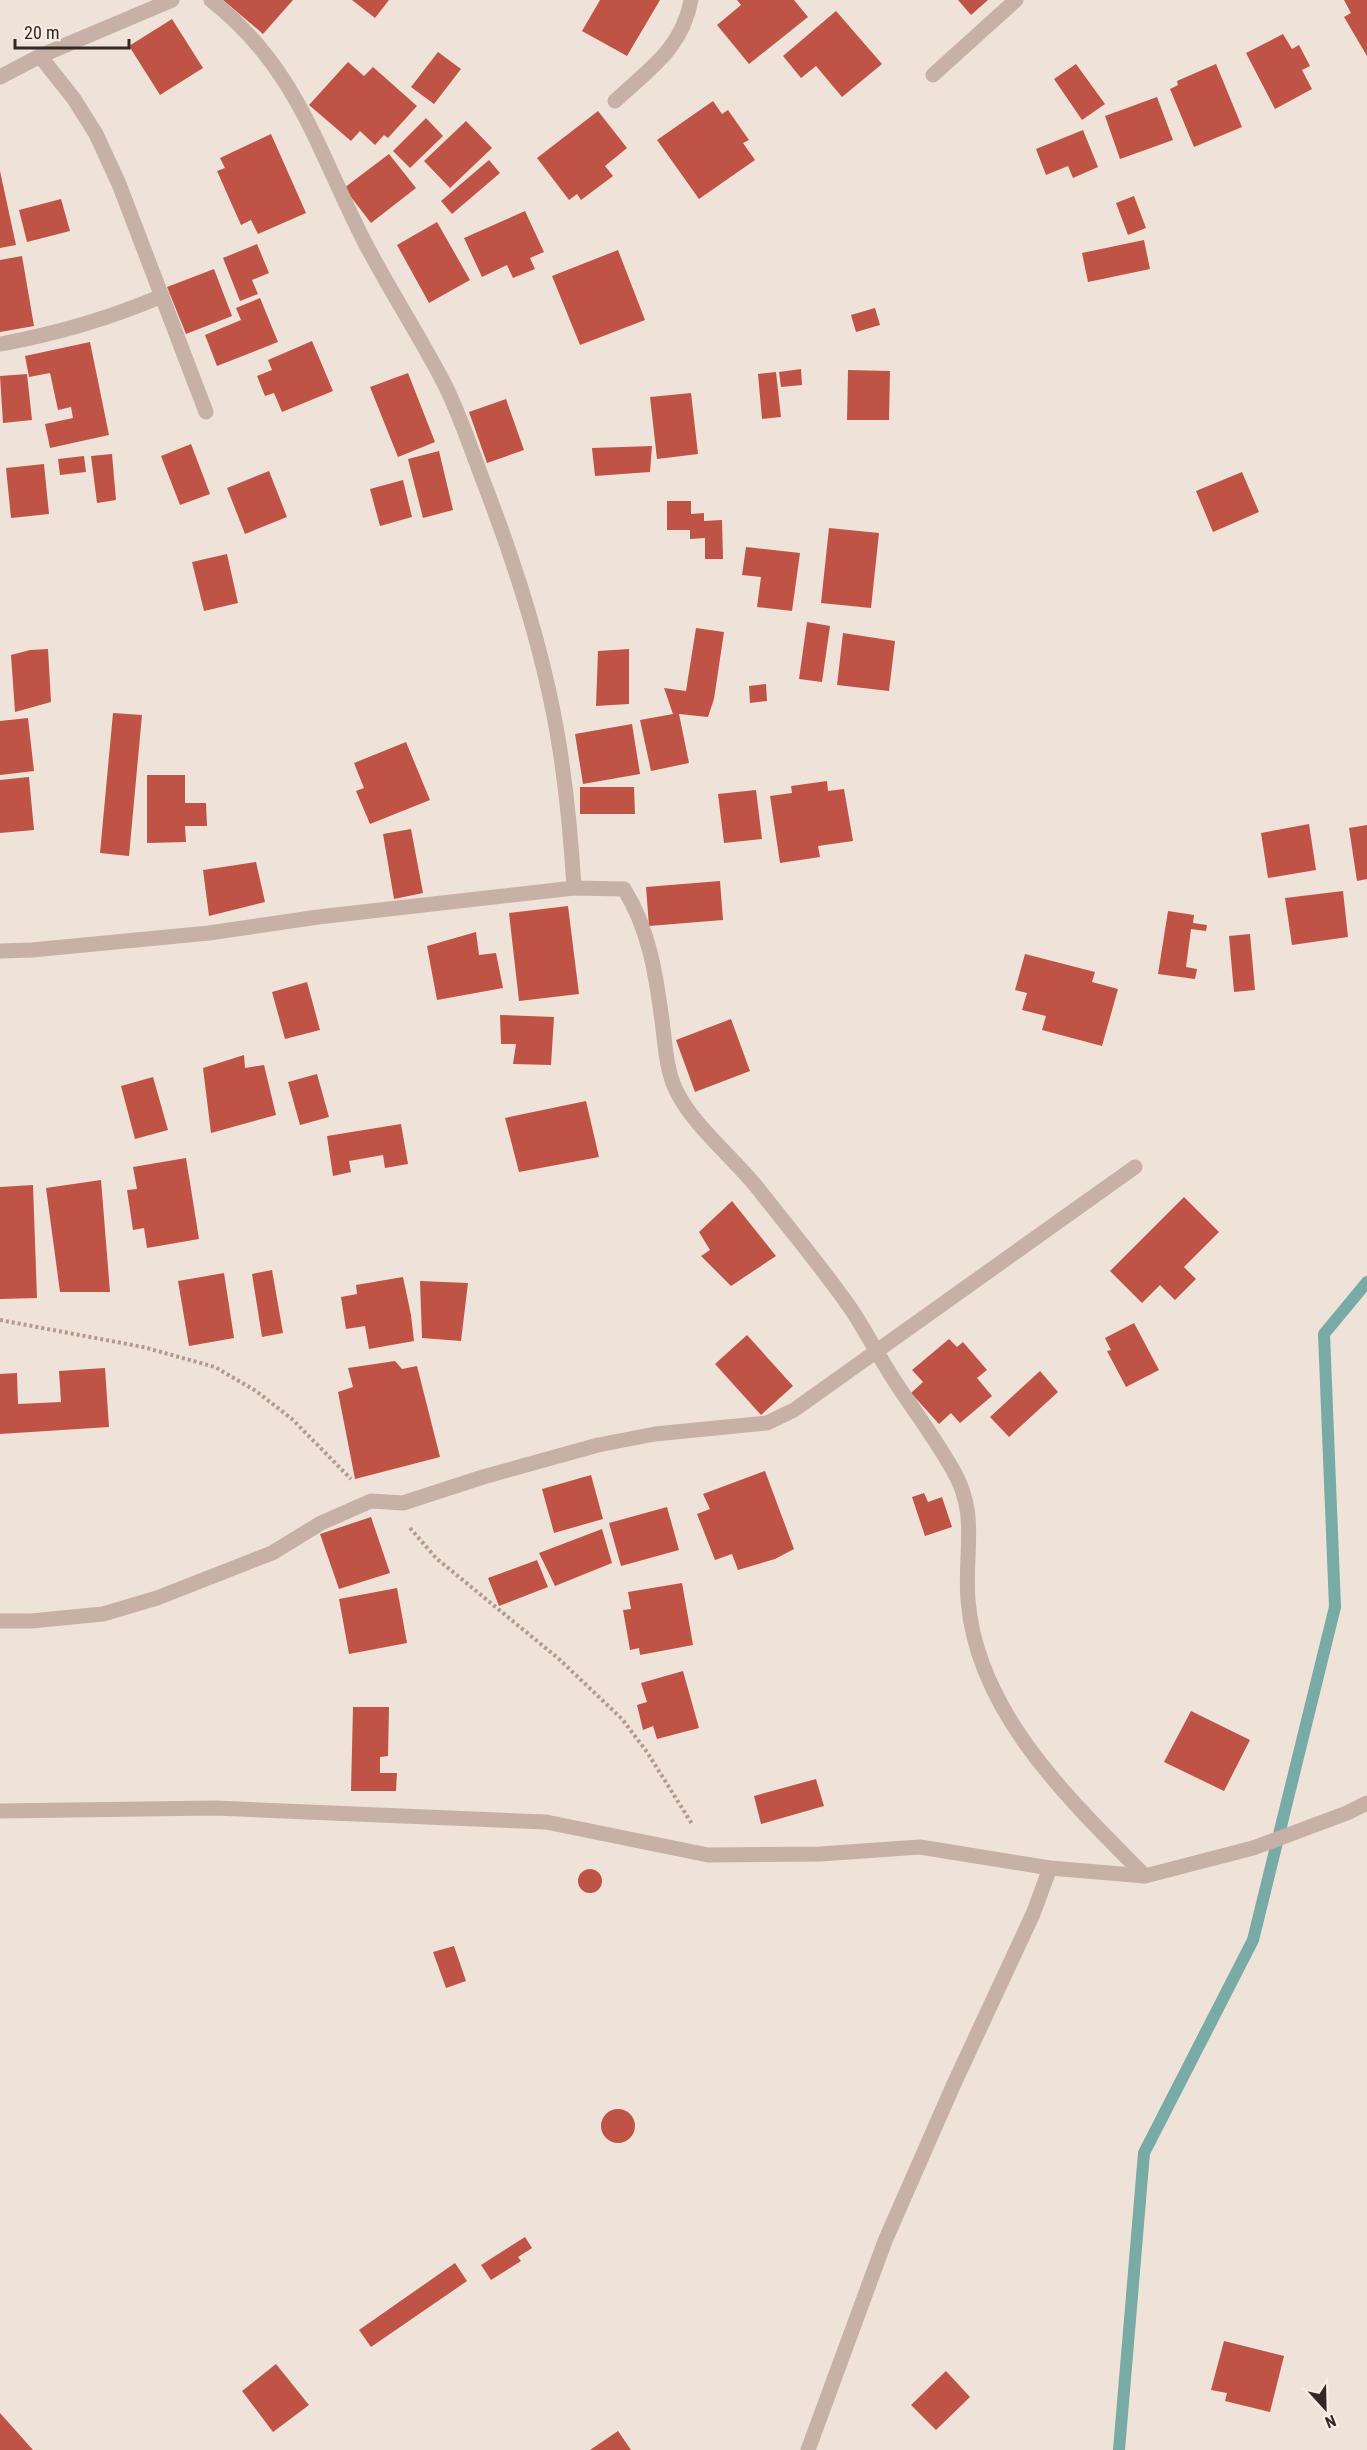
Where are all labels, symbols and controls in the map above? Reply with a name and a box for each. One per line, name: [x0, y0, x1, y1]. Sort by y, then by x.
scale bar: [15, 12, 129, 50]
text: 20 m: [24, 22, 59, 43]
north arrow: [1295, 2378, 1355, 2438]
text: N: [1322, 2411, 1339, 2432]

